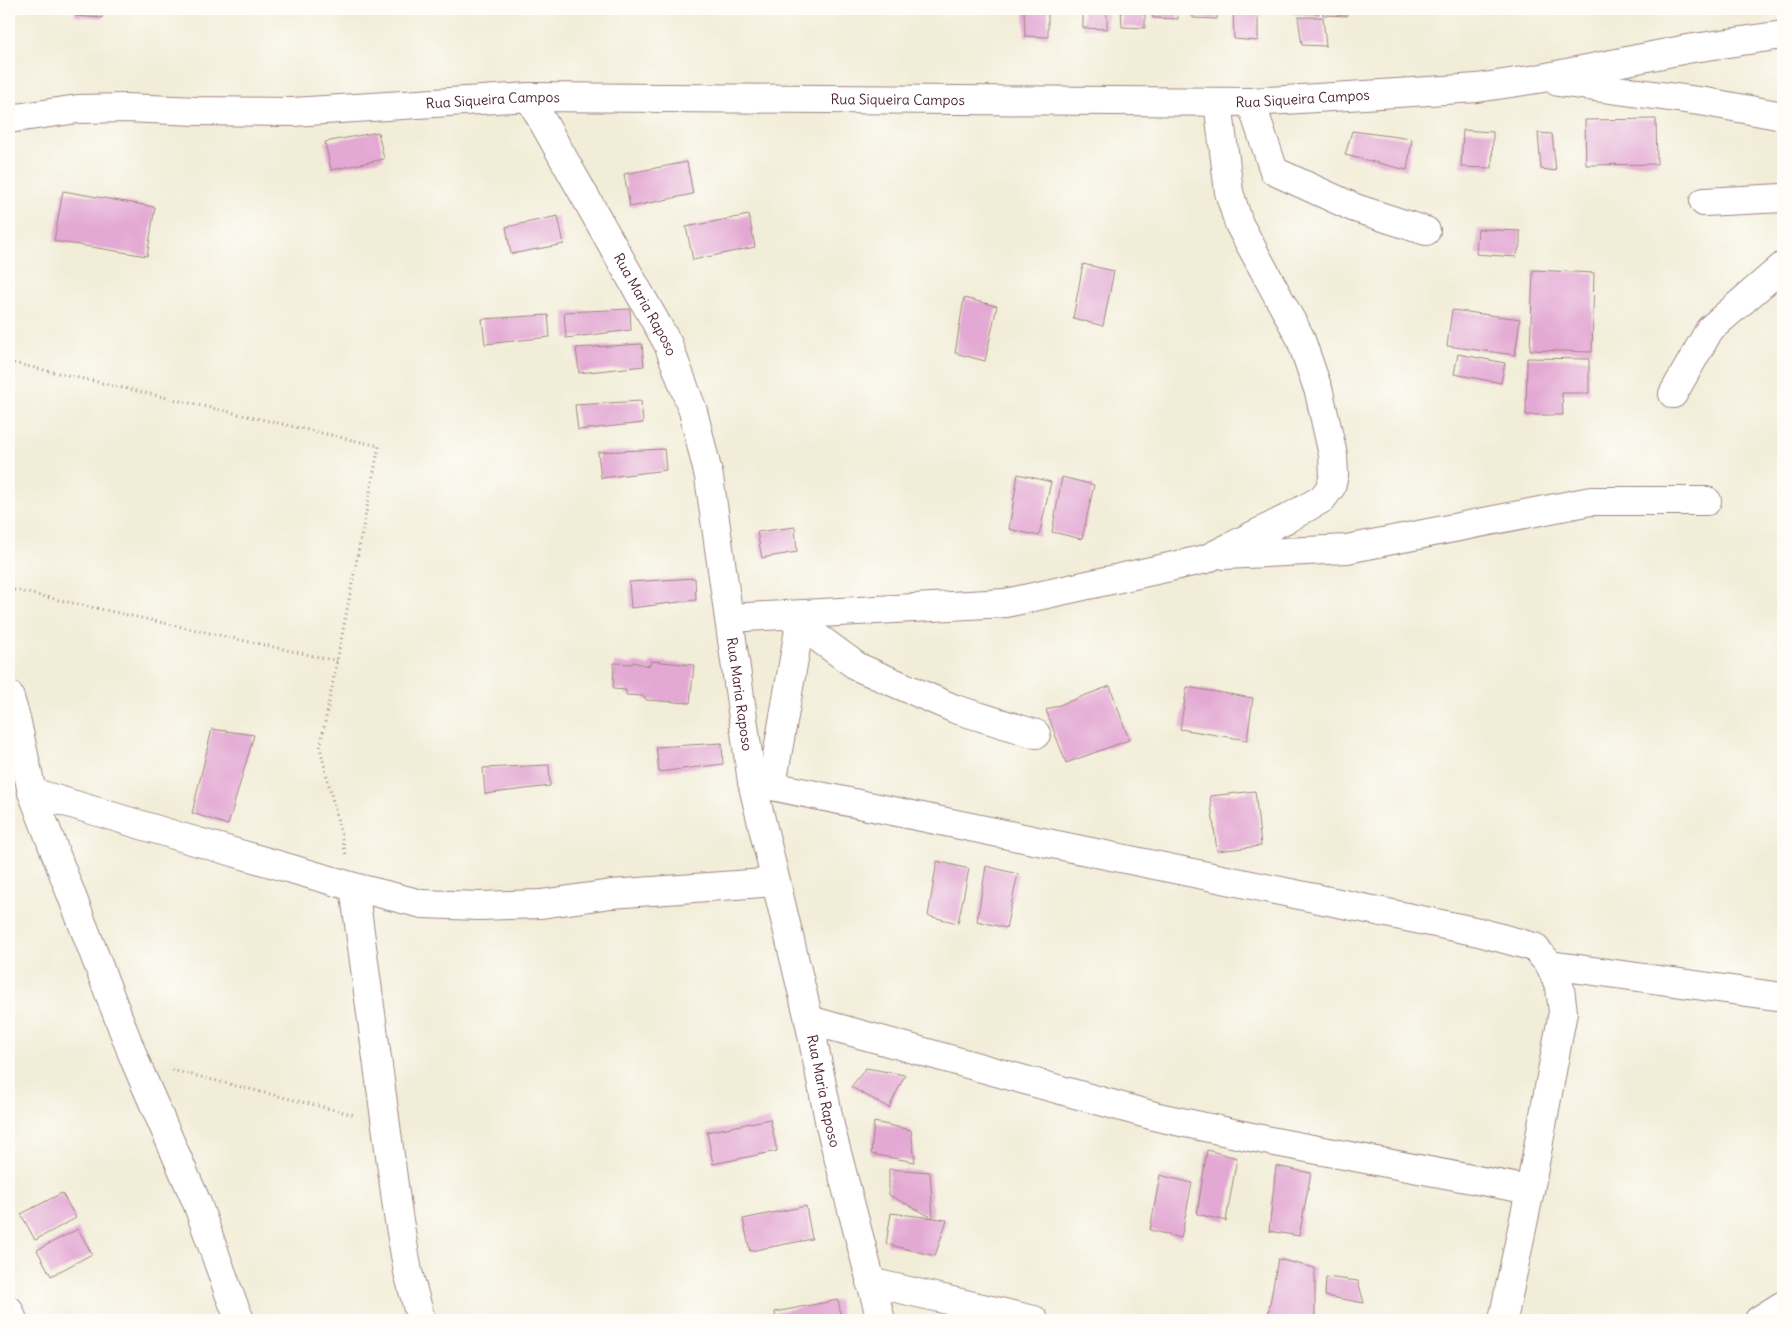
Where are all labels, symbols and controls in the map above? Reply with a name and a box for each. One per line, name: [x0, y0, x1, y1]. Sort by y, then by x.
street label: Rua Siqueira Campos: [1235, 86, 1370, 111]
street label: Rua Siqueira Campos: [425, 88, 560, 113]
street label: Rua Siqueira Campos: [830, 90, 965, 109]
street label: Rua Maria Raposo: [610, 250, 681, 358]
street label: Rua Maria Raposo: [723, 636, 757, 752]
street label: Rua Maria Raposo: [803, 1033, 844, 1149]

